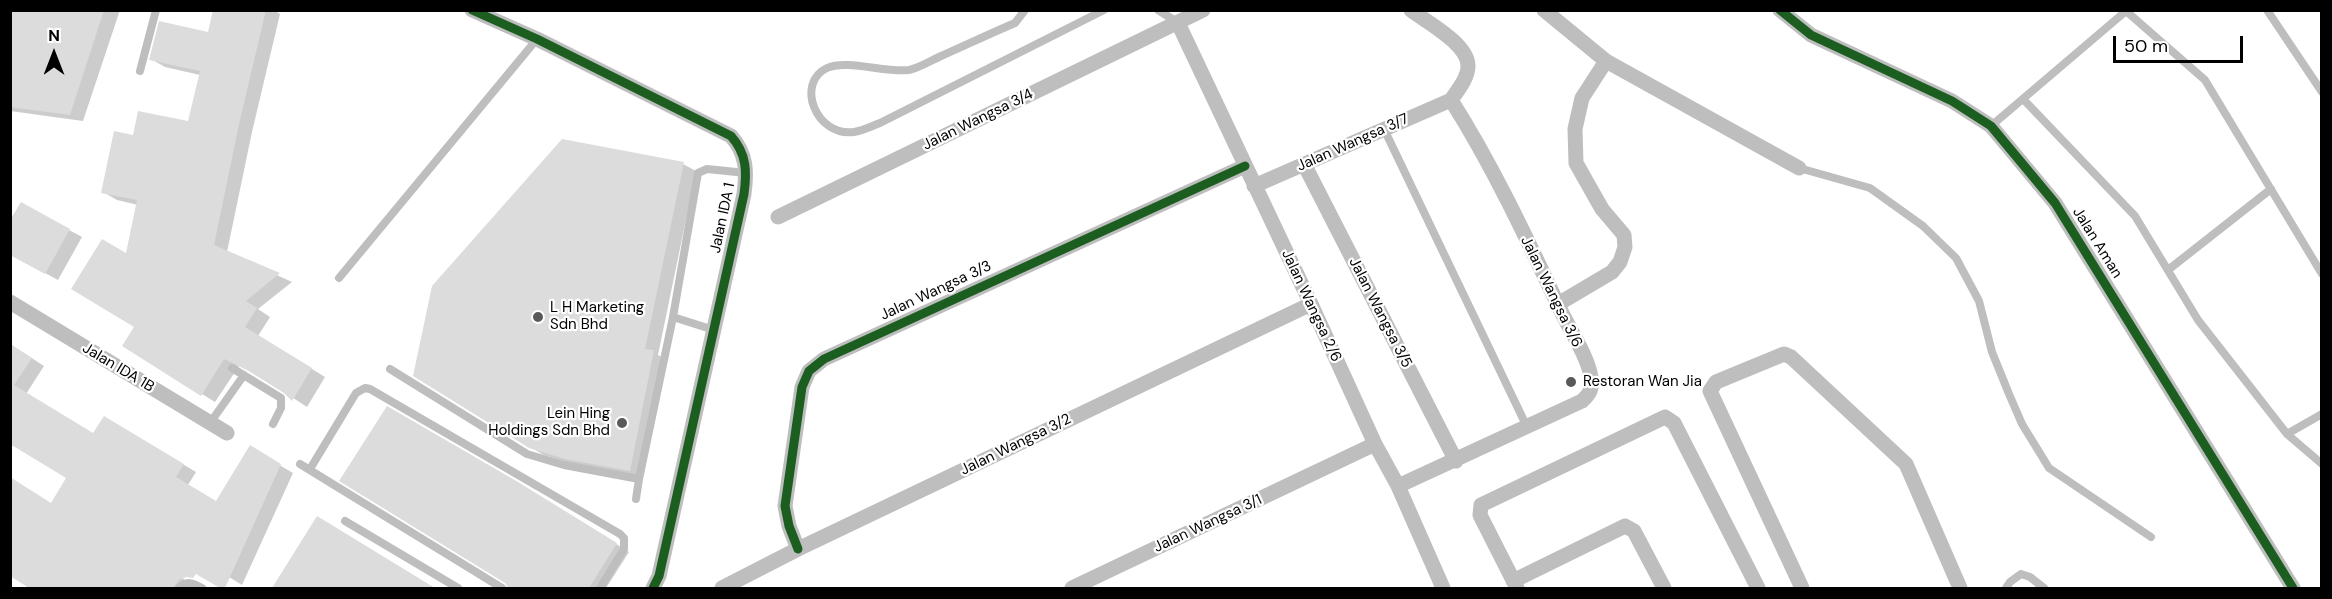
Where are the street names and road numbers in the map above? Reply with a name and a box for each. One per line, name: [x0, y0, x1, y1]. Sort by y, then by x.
street label: Jalan Wangsa 3/4: [920, 86, 1036, 154]
street label: Jalan Wangsa 3/7: [1294, 110, 1412, 176]
street label: Jalan IDA 1: [707, 181, 739, 255]
street label: Jalan Aman: [2068, 204, 2126, 282]
street label: Jalan Wangsa 3/6: [1516, 233, 1586, 351]
street label: Jalan Wangsa 2/6: [1277, 247, 1345, 365]
street label: Jalan Wangsa 3/5: [1344, 255, 1416, 371]
street label: Jalan Wangsa 3/3: [877, 257, 995, 325]
street label: Jalan IDA 1B: [79, 340, 157, 396]
street label: Jalan Wangsa 3/2: [958, 410, 1074, 480]
street label: Jalan Wangsa 3/1: [1151, 491, 1265, 557]

